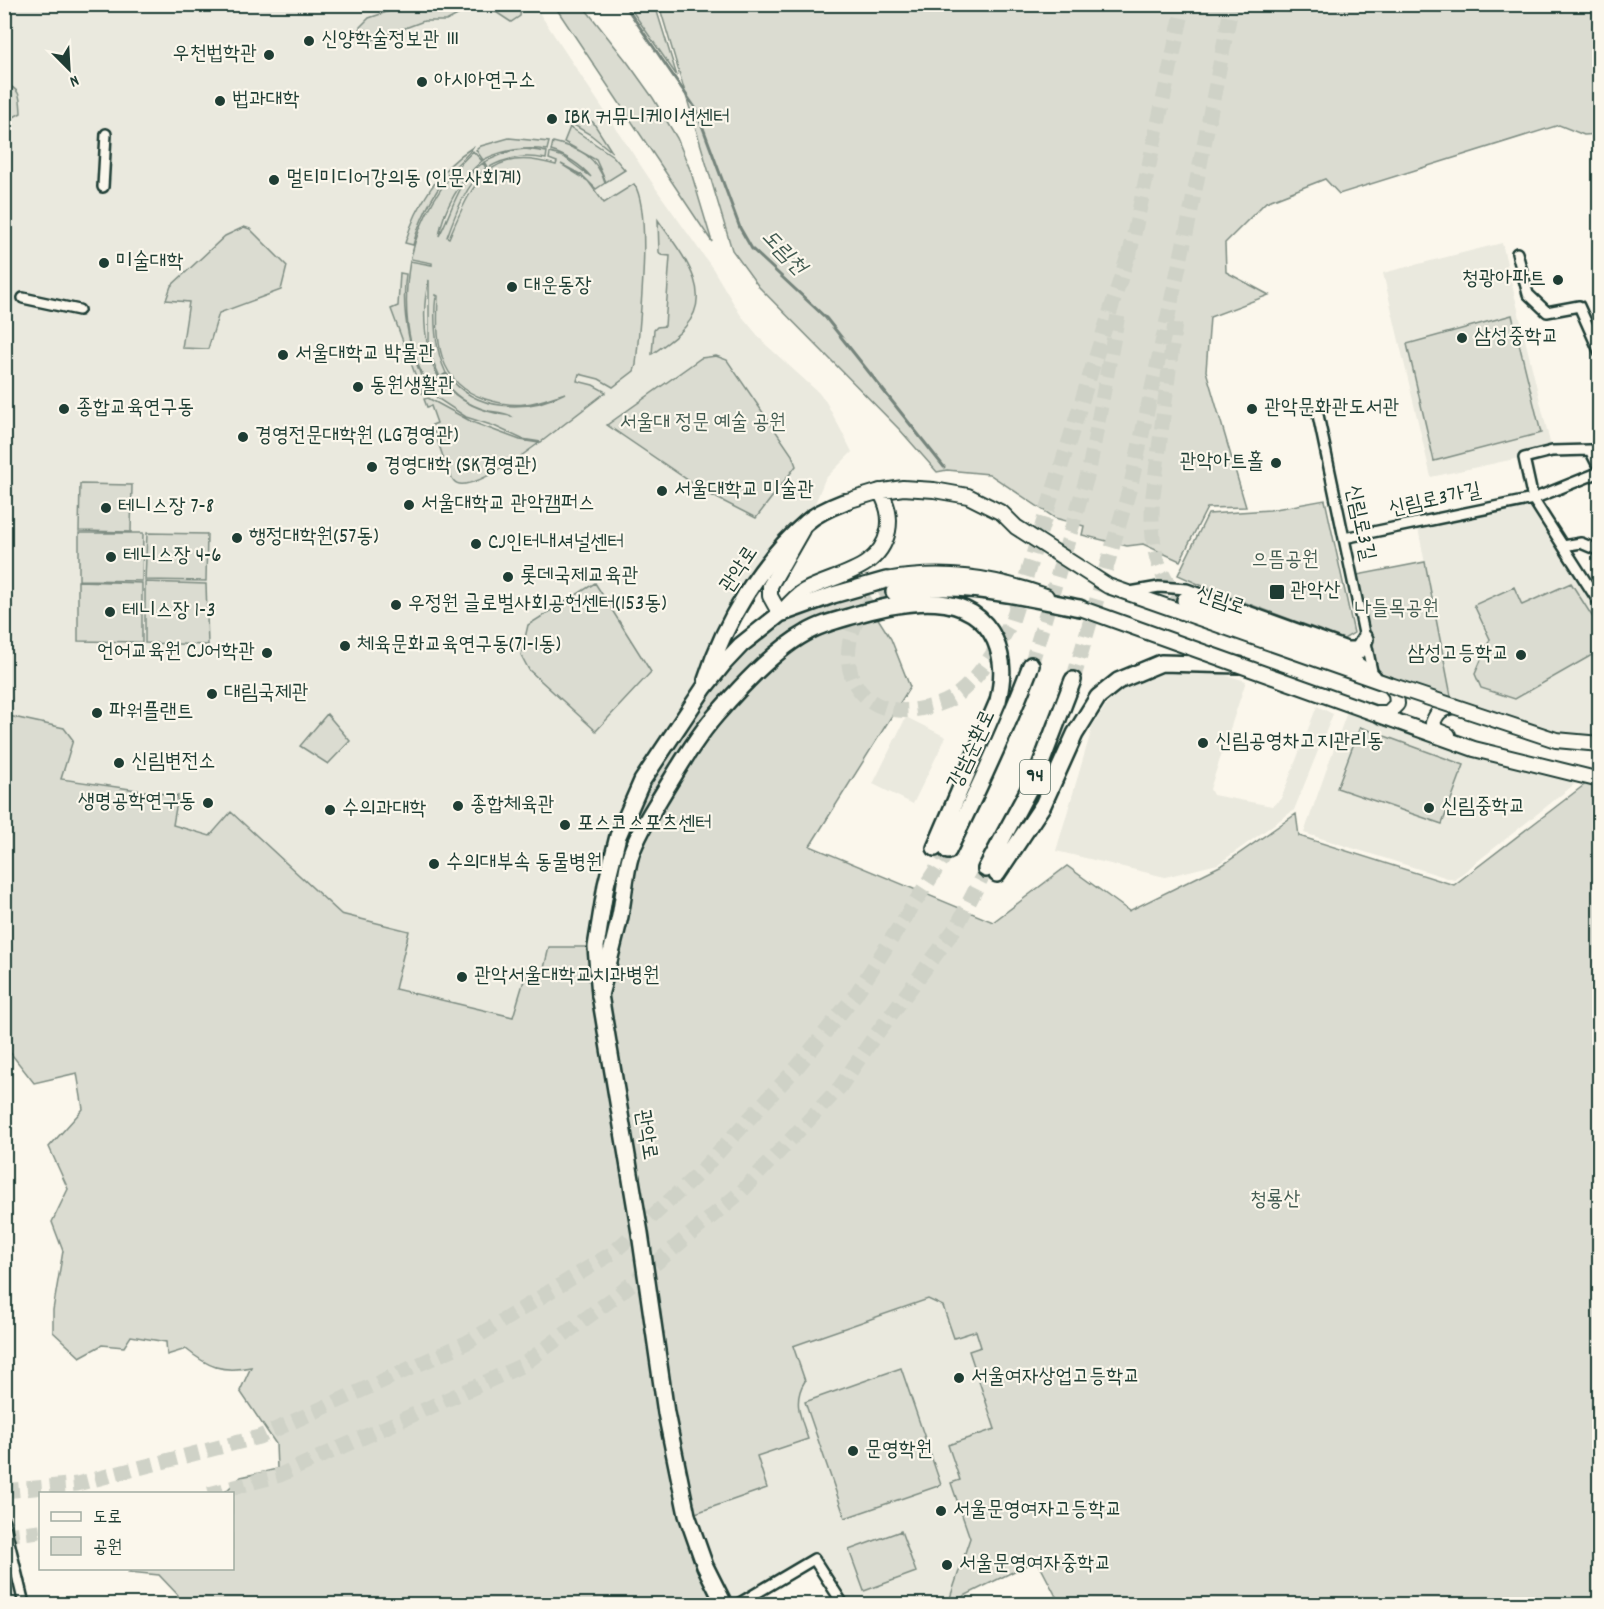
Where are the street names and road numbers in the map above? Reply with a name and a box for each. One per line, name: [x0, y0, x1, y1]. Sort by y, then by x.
street label: 신림로3가길: [1386, 477, 1484, 525]
street label: 신림로3길: [1336, 482, 1382, 564]
street label: 관악로: [713, 541, 767, 599]
street label: 신림로: [1191, 580, 1249, 624]
street label: 강남순환로: [942, 705, 1004, 795]
road number: 94: [1020, 760, 1050, 794]
street label: 관악로: [626, 1108, 664, 1162]

